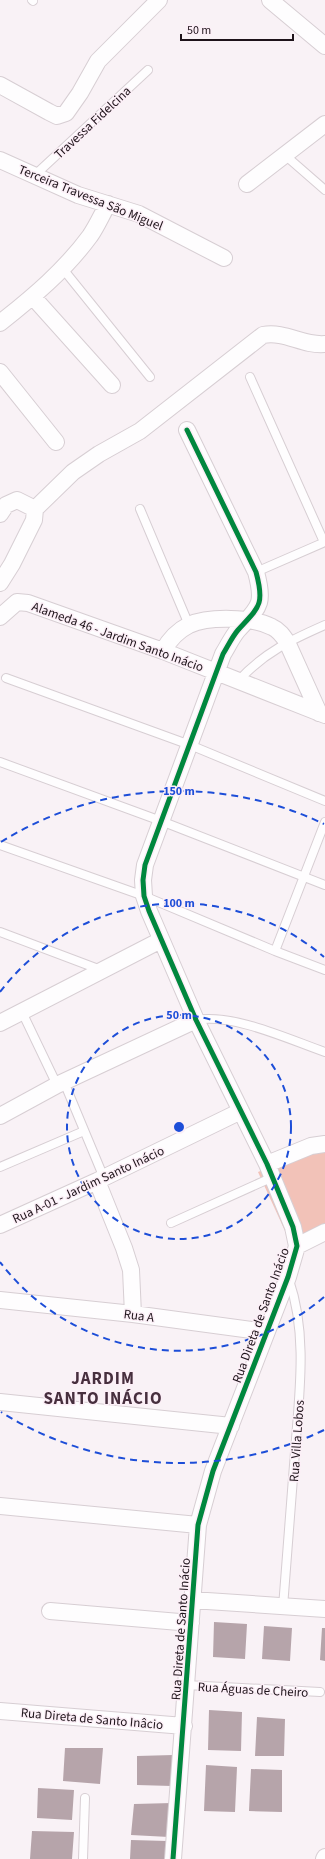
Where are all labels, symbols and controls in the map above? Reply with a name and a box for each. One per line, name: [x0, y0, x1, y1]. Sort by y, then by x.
scale bar: [181, 16, 293, 42]
text: 50 m: [187, 22, 211, 39]
street label: Travessa Fidelcina: [50, 82, 135, 163]
street label: Terceira Travessa São Miguel: [16, 161, 166, 235]
street label: Alameda 46 - Jardim Santo Inácio: [29, 597, 206, 676]
text: 150 m: [163, 783, 195, 800]
text: 100 m: [163, 895, 195, 912]
text: 50 m: [166, 1007, 192, 1024]
centre of rings: [172, 1120, 186, 1134]
street label: Rua A-01 - Jardim Santo Inácio: [10, 1142, 167, 1228]
street label: Rua Direta de Santo Inácio: [228, 1245, 294, 1386]
street label: Rua A: [123, 1305, 156, 1327]
district label: JARDIM SANTO INÁCIO: [43, 1367, 163, 1411]
street label: Rua Villa Lobos: [285, 1399, 309, 1483]
street label: Rua Direta de Santo Inácio: [167, 1557, 195, 1701]
street label: Rua Águas de Cheiro: [197, 1678, 309, 1702]
street label: Rua Direta de Santo Inâcio: [20, 1704, 164, 1734]

